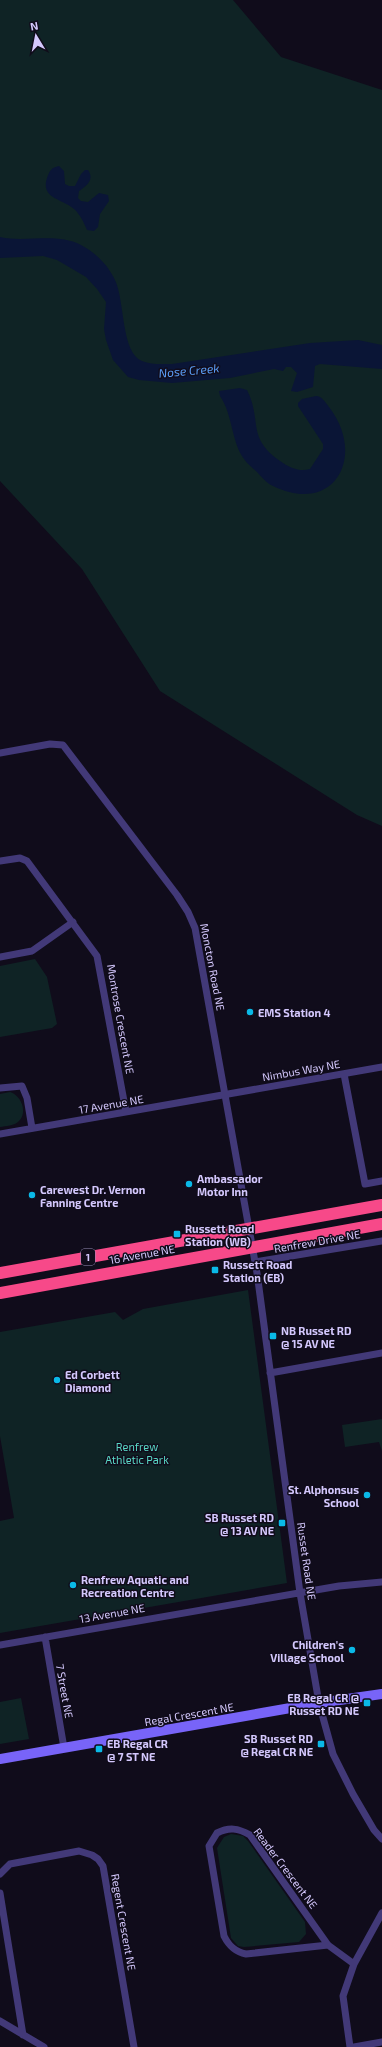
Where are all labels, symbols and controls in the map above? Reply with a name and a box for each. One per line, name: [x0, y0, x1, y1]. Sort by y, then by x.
north arrow: [16, 16, 56, 56]
text: N: [29, 19, 39, 33]
water label: Nose Creek: [158, 360, 220, 380]
street label: Moncton Road NE: [198, 922, 228, 1012]
street label: Montrose Crescent NE: [105, 963, 137, 1075]
place label: EMS Station 4: [258, 1006, 330, 1019]
marker: EMS Station 4: [245, 1007, 255, 1017]
street label: Nimbus Way NE: [261, 1057, 341, 1083]
street label: 17 Avenue NE: [78, 1092, 144, 1116]
place label: Ambassador Motor Inn: [197, 1172, 263, 1198]
marker: Ambassador Motor Inn: [184, 1179, 194, 1189]
place label: Carewest Dr. Vernon Fanning Centre: [40, 1183, 145, 1209]
marker: Carewest Dr. Vernon Fanning Centre: [27, 1190, 37, 1200]
place label: Russett Road Station (WB): [185, 1222, 254, 1248]
street label: Renfrew Drive NE: [273, 1227, 361, 1255]
marker: Russett Road Station (WB): [172, 1229, 182, 1239]
street label: 16 Avenue NE: [108, 1242, 176, 1266]
road number: 1: [81, 1249, 95, 1265]
place label: Russett Road Station (EB): [223, 1258, 292, 1284]
marker: Russett Road Station (EB): [210, 1265, 220, 1275]
place label: NB Russet RD @ 15 AV NE: [281, 1324, 351, 1350]
marker: NB Russet RD @ 15 AV NE: [268, 1331, 278, 1341]
place label: Ed Corbett Diamond: [65, 1368, 120, 1394]
marker: Ed Corbett Diamond: [52, 1375, 62, 1385]
park label: Renfrew Athletic Park: [105, 1440, 169, 1466]
place label: St. Alphonsus School: [288, 1483, 359, 1509]
marker: St. Alphonsus School: [362, 1490, 372, 1500]
place label: SB Russet RD @ 13 AV NE: [205, 1511, 274, 1537]
marker: SB Russet RD @ 13 AV NE: [277, 1518, 287, 1528]
street label: Russet Road NE: [295, 1521, 319, 1601]
place label: Renfrew Aquatic and Recreation Centre: [81, 1573, 189, 1599]
marker: Renfrew Aquatic and Recreation Centre: [68, 1580, 78, 1590]
street label: 13 Avenue NE: [78, 1601, 146, 1625]
place label: Children's Village School: [270, 1638, 344, 1664]
marker: Children's Village School: [347, 1645, 357, 1655]
street label: 7 Street NE: [54, 1663, 76, 1719]
place label: EB Regal CR @ Russet RD NE: [287, 1691, 359, 1717]
marker: EB Regal CR @ Russet RD NE: [362, 1698, 372, 1708]
street label: Regal Crescent NE: [143, 1700, 235, 1728]
place label: SB Russet RD @ Regal CR NE: [240, 1732, 313, 1758]
place label: EB Regal CR @ 7 ST NE: [107, 1737, 168, 1763]
marker: SB Russet RD @ Regal CR NE: [316, 1739, 326, 1749]
marker: EB Regal CR @ 7 ST NE: [94, 1744, 104, 1754]
street label: Reader Crescent NE: [251, 1825, 321, 1911]
street label: Regent Crescent NE: [109, 1873, 139, 1971]

